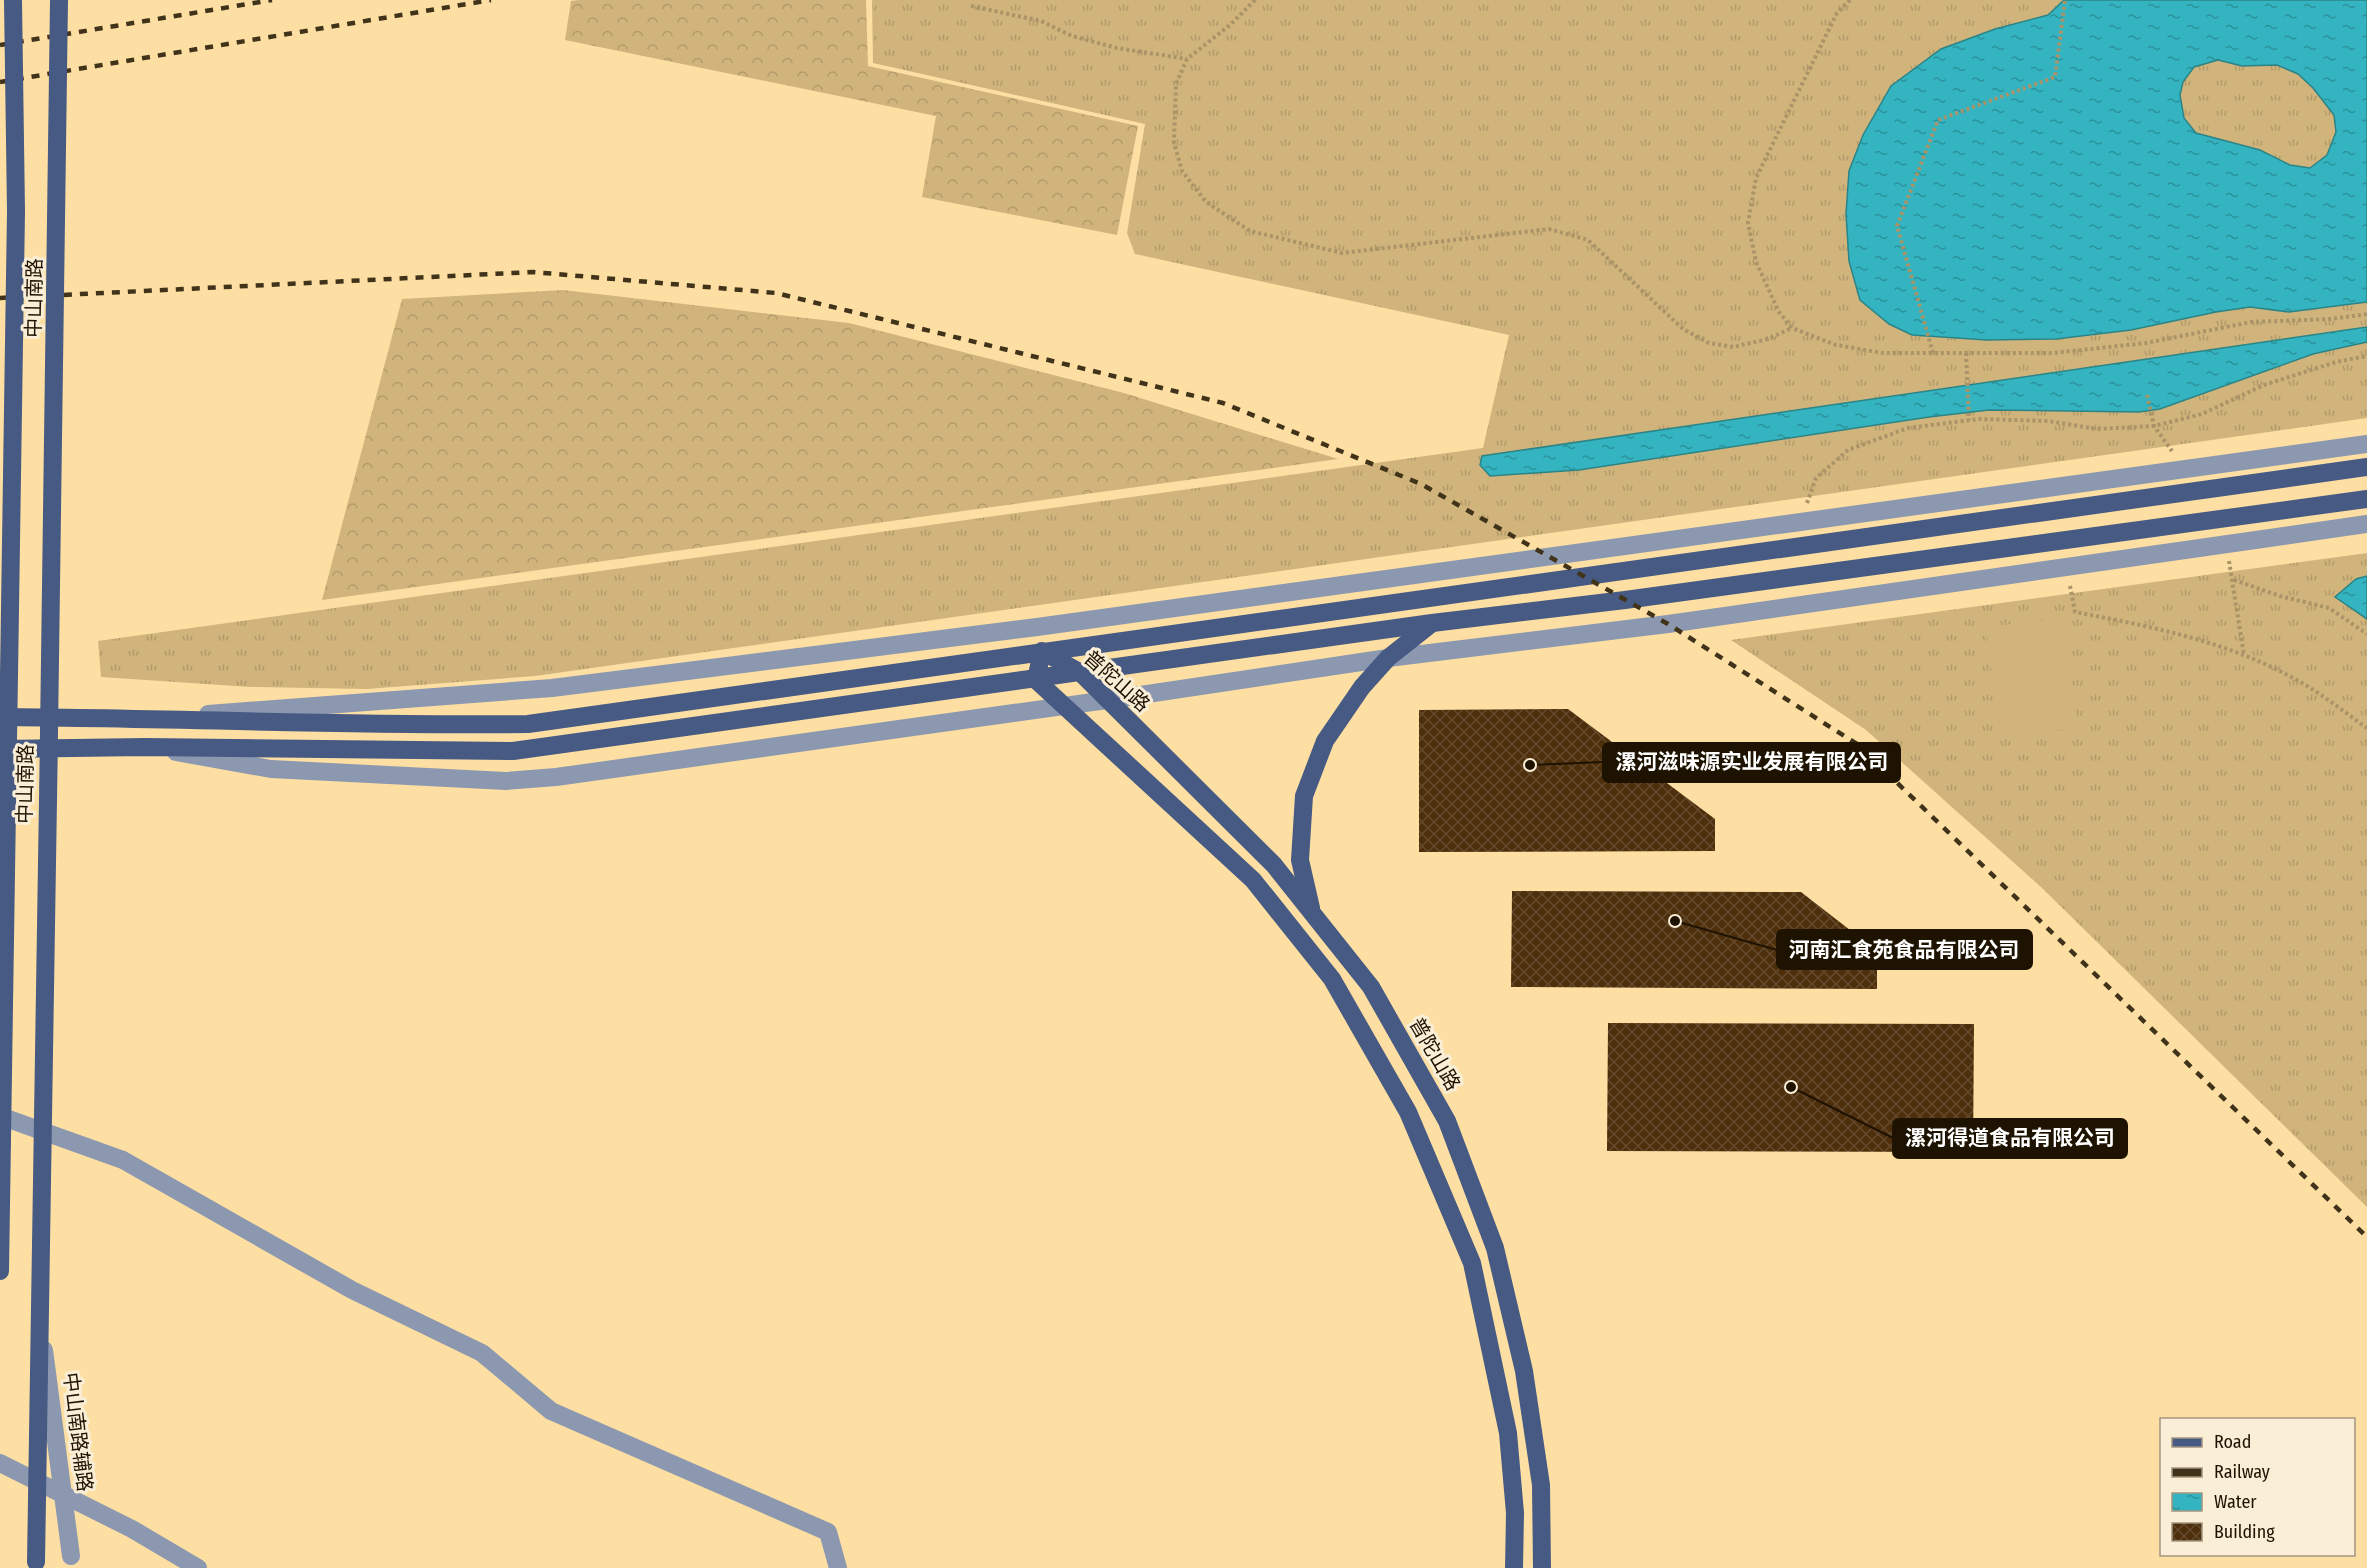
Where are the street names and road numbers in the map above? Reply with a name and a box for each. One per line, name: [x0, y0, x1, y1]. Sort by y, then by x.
street label: 中山南路: [21, 258, 47, 338]
street label: 普陀山路: [1079, 645, 1155, 717]
street label: 中山南路: [12, 744, 38, 824]
street label: 普陀山路: [1405, 1013, 1465, 1095]
street label: 中山南路辅路: [59, 1371, 97, 1493]

